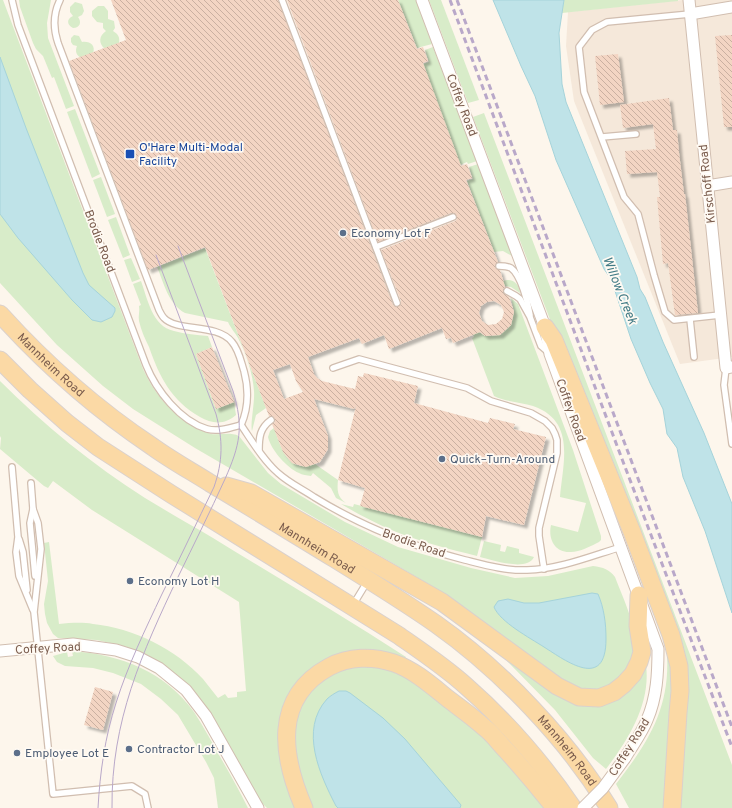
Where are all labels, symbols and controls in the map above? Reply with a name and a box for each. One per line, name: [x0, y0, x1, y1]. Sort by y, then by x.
street label: Coffey Road: [442, 72, 480, 139]
place label: O'Hare Multi-Modal Facility: [139, 140, 243, 170]
street label: Kirschoff Road: [696, 144, 720, 224]
marker: O'Hare Multi-Modal Facility: [124, 148, 136, 160]
street label: Brodie Road: [80, 208, 118, 275]
place label: Economy Lot F: [351, 226, 431, 242]
marker: Economy Lot F: [338, 228, 348, 238]
water label: Willow Creek: [598, 255, 640, 327]
street label: Mannheim Road: [13, 330, 87, 401]
street label: Coffey Road: [551, 377, 589, 444]
place label: Quick–Turn-Around: [450, 452, 555, 468]
marker: Quick–Turn-Around: [437, 454, 447, 464]
street label: Mannheim Road: [276, 520, 358, 578]
street label: Brodie Road: [380, 526, 447, 562]
place label: Economy Lot H: [138, 574, 219, 590]
marker: Economy Lot H: [125, 576, 135, 586]
street label: Coffey Road: [15, 639, 81, 659]
street label: Mannheim Road: [533, 712, 600, 790]
street label: Coffey Road: [606, 715, 654, 780]
place label: Contractor Lot J: [137, 742, 225, 758]
marker: Contractor Lot J: [124, 744, 134, 754]
place label: Employee Lot E: [25, 746, 109, 762]
marker: Employee Lot E: [12, 748, 22, 758]

